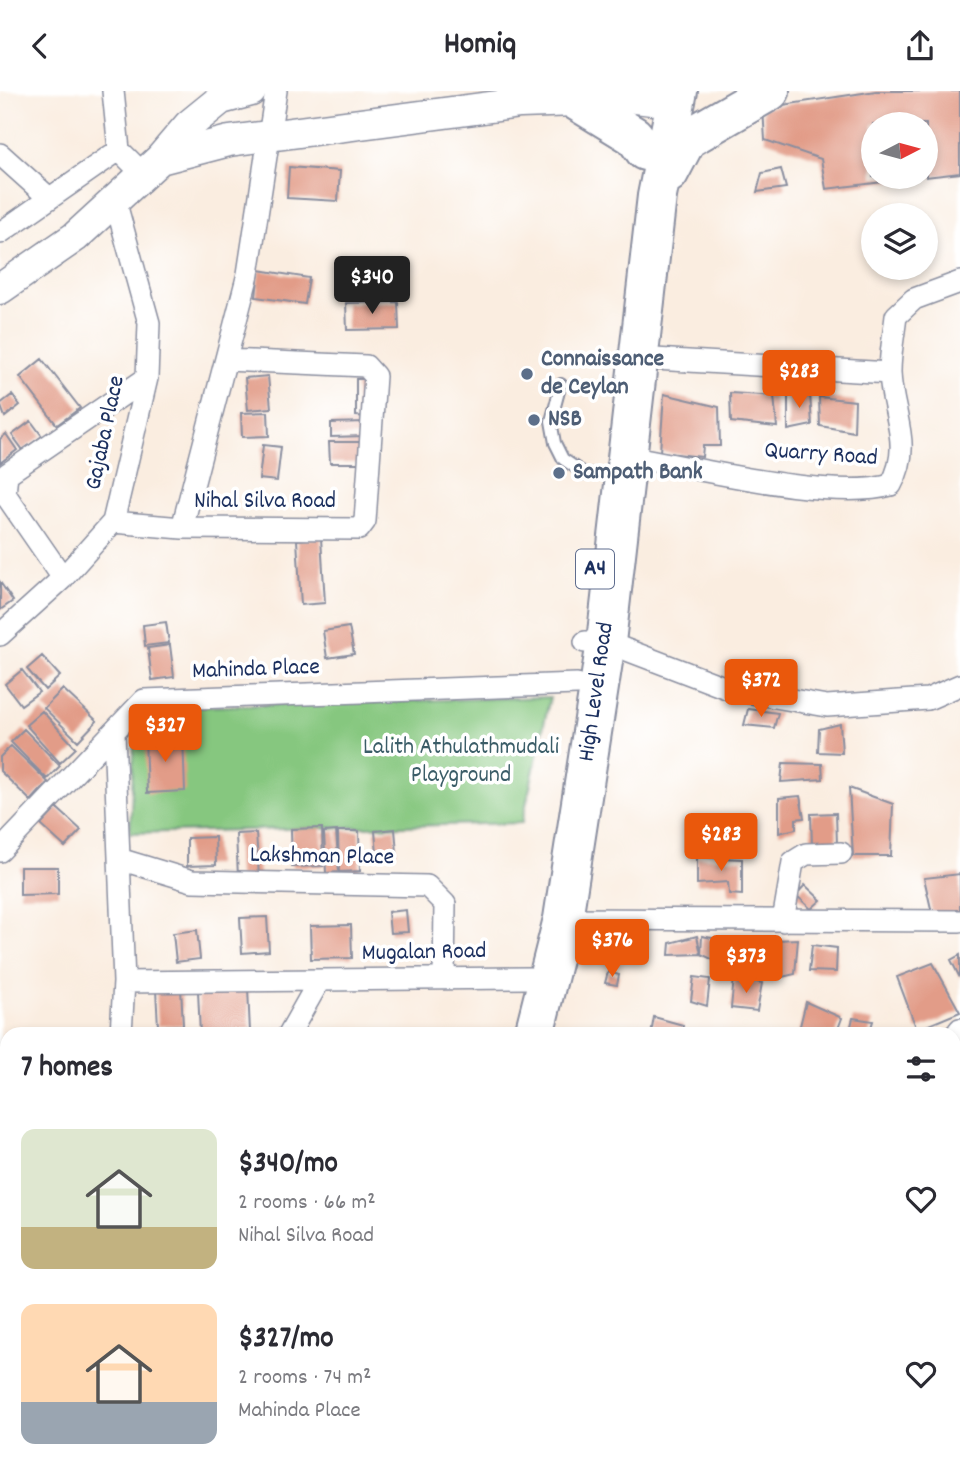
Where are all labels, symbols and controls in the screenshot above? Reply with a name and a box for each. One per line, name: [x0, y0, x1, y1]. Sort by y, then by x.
text: Homiq: [444, 23, 516, 69]
icon: back: [21, 27, 59, 65]
icon: share: [901, 27, 939, 65]
north arrow: [861, 112, 938, 189]
map controls: [861, 112, 938, 280]
button: layers: [861, 203, 938, 280]
pin: $340: [331, 257, 413, 316]
text: $340: [350, 262, 394, 295]
place label: Connaissance de Ceylan: [541, 343, 665, 405]
pin: $283: [758, 351, 840, 410]
text: $283: [778, 356, 820, 389]
marker: Connaissance de Ceylan: [519, 366, 535, 382]
street label: Gajaba Place: [77, 373, 135, 493]
place label: NSB: [548, 403, 582, 437]
marker: NSB: [526, 412, 542, 428]
street label: Quarry Road: [763, 434, 879, 476]
place label: Sampath Bank: [573, 456, 703, 490]
marker: Sampath Bank: [551, 465, 567, 481]
street label: Nihal Silva Road: [194, 485, 336, 519]
road number: A4: [576, 549, 614, 589]
street label: High Level Road: [570, 620, 624, 764]
street label: Mahinda Place: [192, 651, 320, 689]
pin: $372: [720, 659, 802, 719]
text: $372: [741, 665, 781, 698]
pin: $327: [124, 705, 206, 764]
text: $327: [145, 710, 185, 743]
park label: Lalith Athulathmudali Playground: [363, 731, 559, 793]
pin: $283: [680, 813, 762, 873]
text: $283: [700, 819, 742, 852]
street label: Lakshman Place: [250, 839, 394, 875]
pin: $376: [571, 919, 653, 979]
text: $376: [591, 925, 633, 958]
street label: Mugalan Road: [361, 935, 487, 971]
pin: $373: [705, 935, 787, 995]
text: $373: [726, 941, 766, 974]
text: 7 homes: [21, 1048, 113, 1091]
icon: filters: [902, 1050, 940, 1088]
text: $340/mo: [238, 1144, 338, 1187]
icon: home: [77, 1157, 161, 1241]
icon: heart: [902, 1180, 940, 1218]
text: 2 rooms · 66 m²: [238, 1187, 376, 1220]
text: Nihal Silva Road: [238, 1220, 374, 1253]
text: $327/mo: [238, 1319, 334, 1362]
icon: home: [77, 1332, 161, 1416]
icon: heart: [902, 1355, 940, 1393]
text: 2 rooms · 74 m²: [238, 1362, 371, 1395]
text: Mahinda Place: [238, 1395, 361, 1428]

